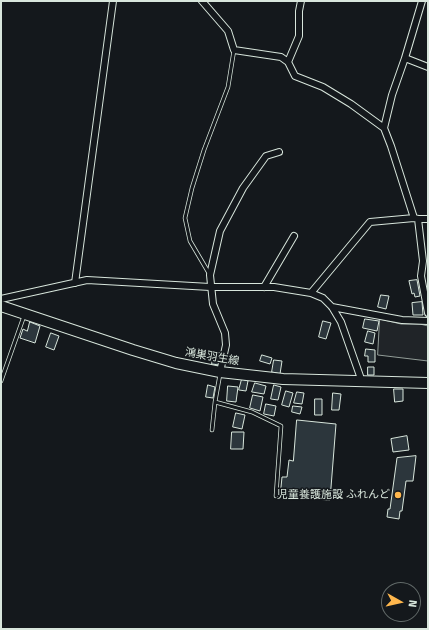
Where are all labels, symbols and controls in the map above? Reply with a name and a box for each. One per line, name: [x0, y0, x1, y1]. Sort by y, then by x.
street label: 鴻巣羽生線: [184, 346, 240, 368]
place label: 児童養護施設 ふれんど: [277, 488, 390, 502]
marker: 児童養護施設 ふれんど: [393, 490, 403, 500]
north arrow: [381, 582, 421, 622]
text: N: [405, 599, 419, 608]

